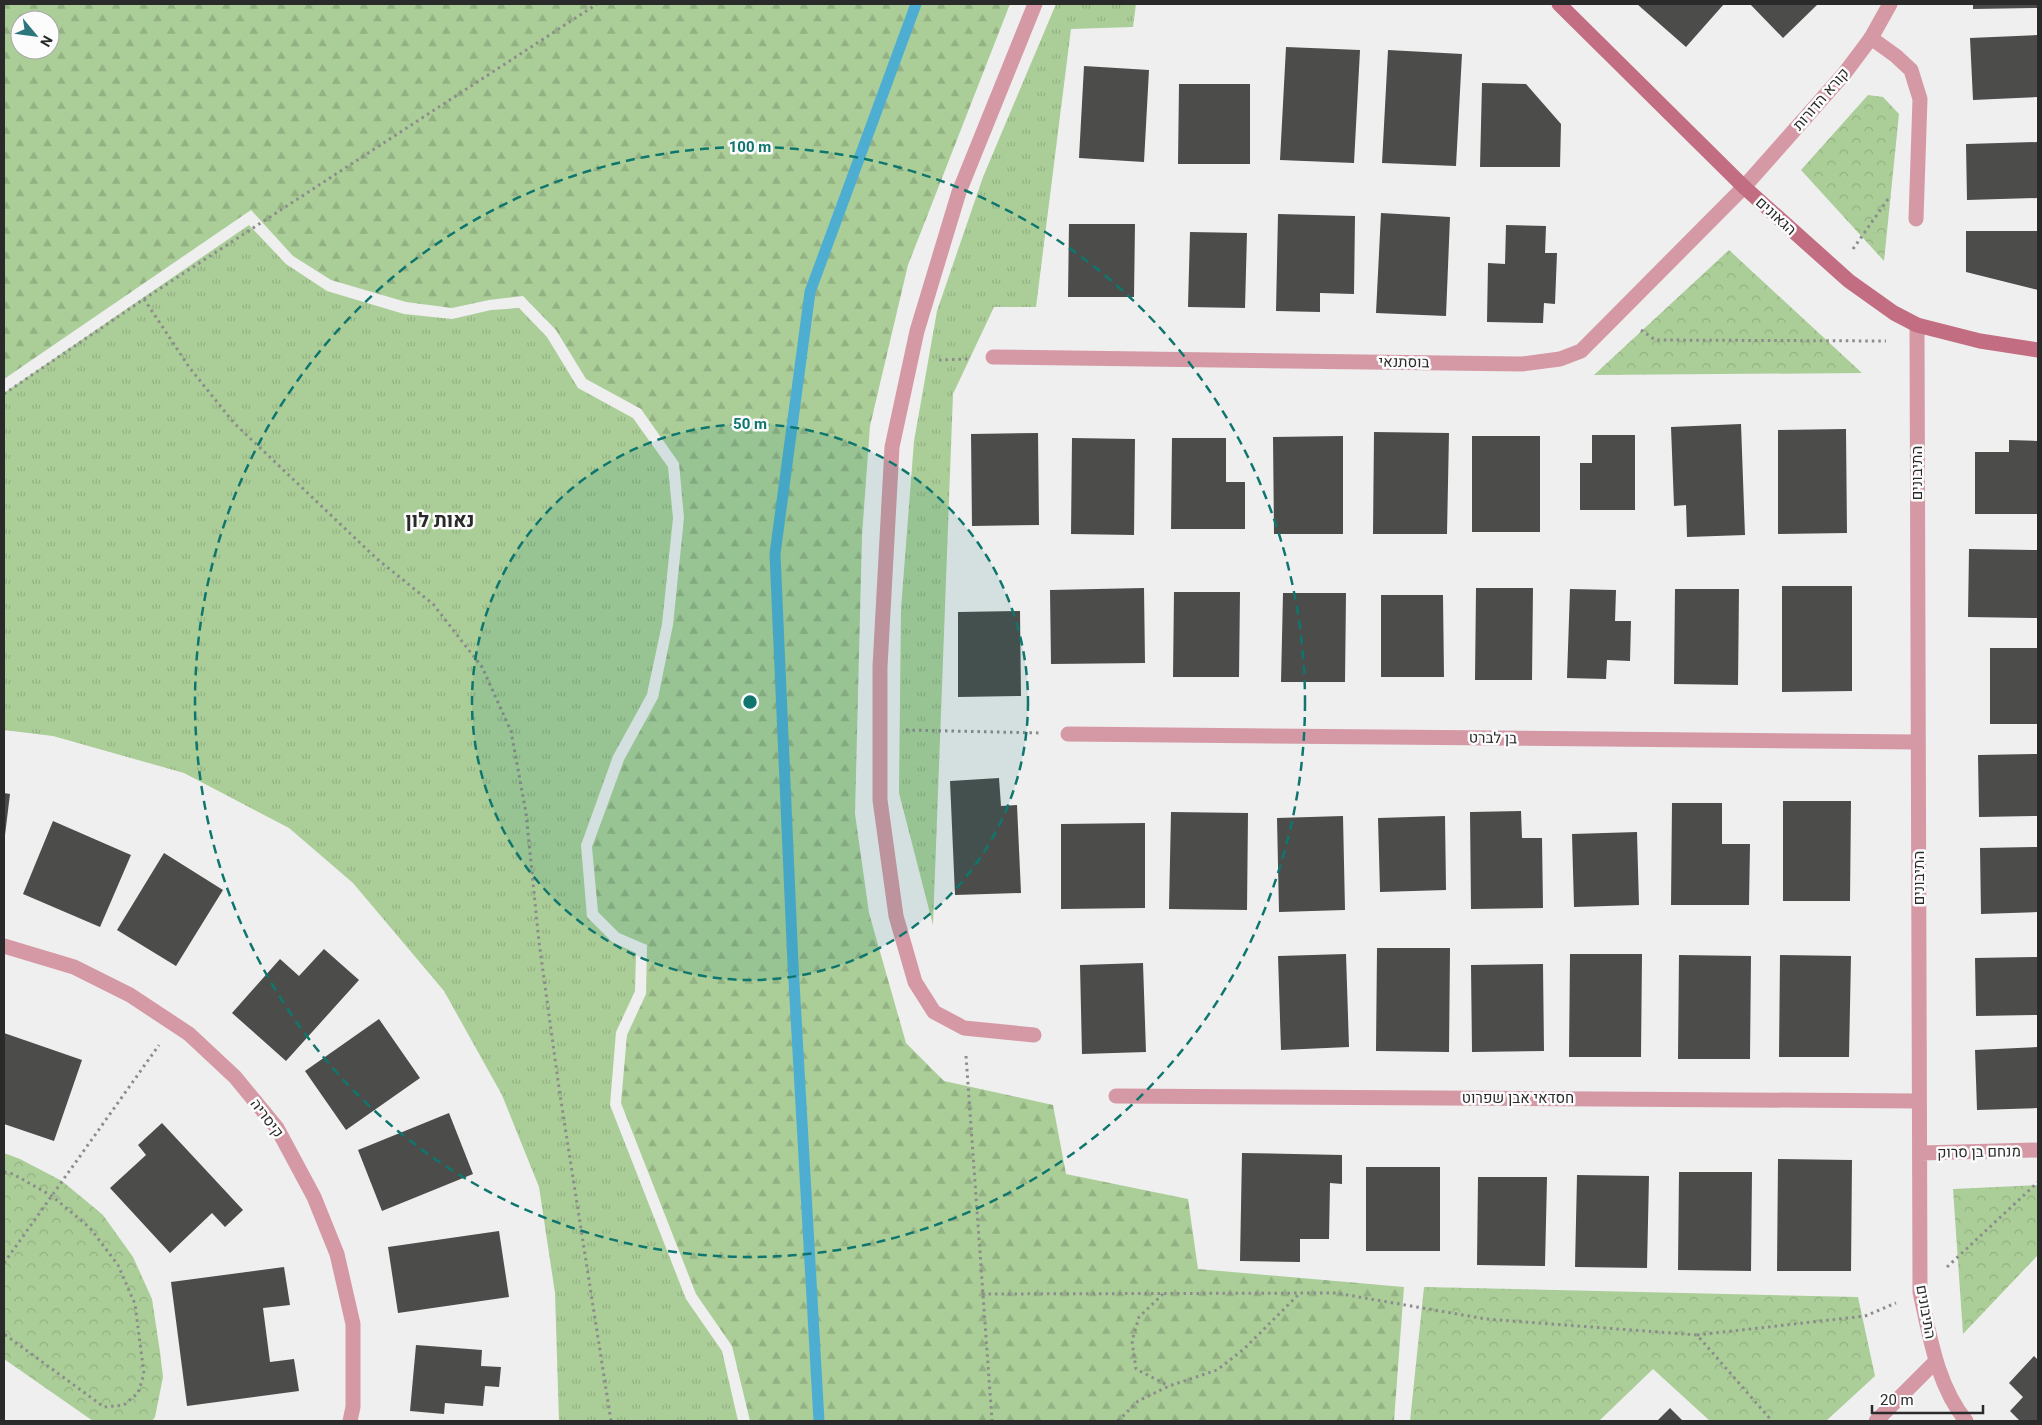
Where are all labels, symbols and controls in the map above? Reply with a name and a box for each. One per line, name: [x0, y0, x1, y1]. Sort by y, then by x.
north arrow: [10, 10, 60, 60]
text: N: [34, 32, 58, 50]
street label: קורא הדורות: [1788, 63, 1854, 135]
text: 100 m: [729, 136, 771, 158]
street label: הגאונים: [1751, 192, 1801, 240]
street label: בוסתנאי: [1378, 351, 1430, 373]
text: 50 m: [733, 413, 767, 435]
street label: התיבונים: [1906, 446, 1928, 500]
district label: נאות לון: [405, 506, 475, 535]
centre of rings: [741, 693, 759, 711]
street label: בן לברט: [1469, 727, 1517, 749]
street label: התיבונים: [1908, 851, 1930, 905]
street label: חסדאי אבן שפרוט: [1462, 1087, 1574, 1109]
street label: קיסריה: [245, 1094, 289, 1142]
street label: מנחם בן סרוק: [1937, 1140, 2021, 1164]
street label: התיבונים: [1910, 1283, 1942, 1341]
scale bar: [1872, 1382, 1983, 1414]
text: 20 m: [1880, 1389, 1914, 1411]

